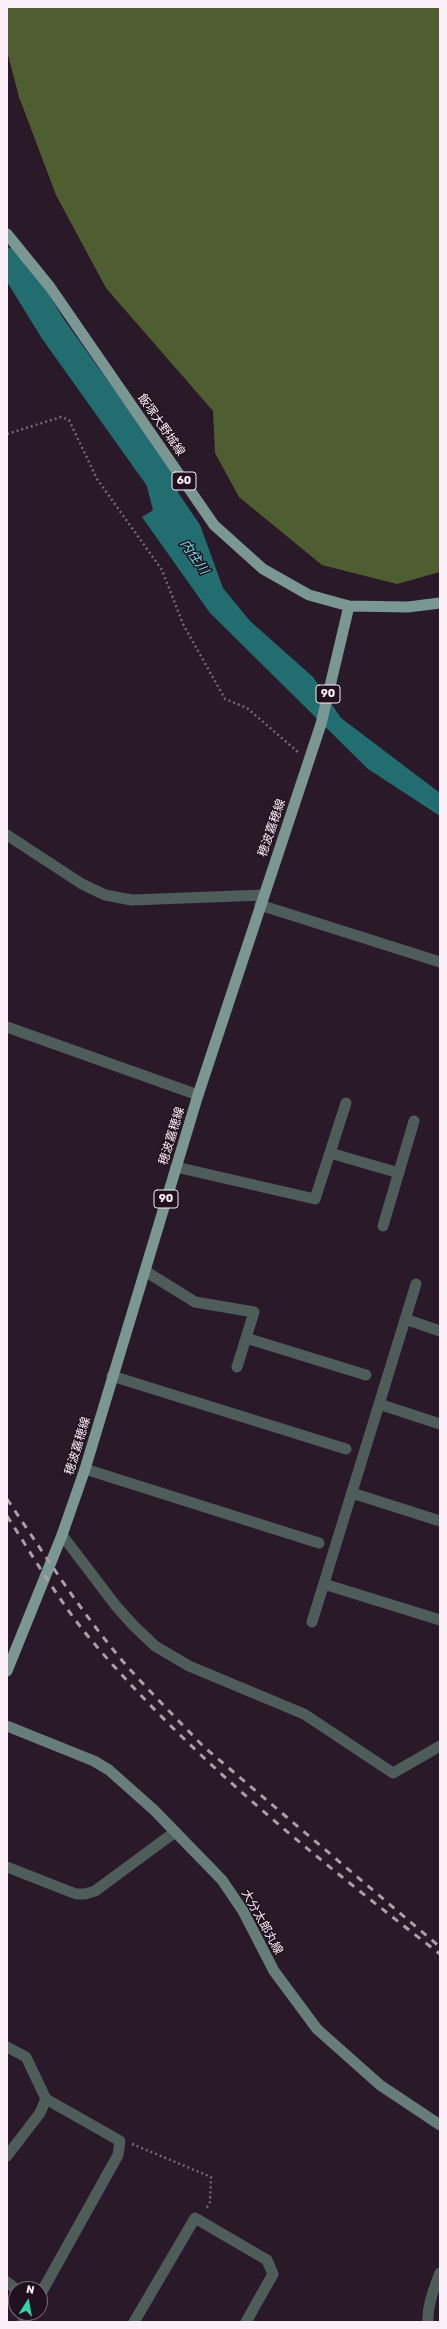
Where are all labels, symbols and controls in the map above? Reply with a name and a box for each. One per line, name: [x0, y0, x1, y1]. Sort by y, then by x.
street label: 飯塚大野城線: [134, 391, 188, 459]
road number: 60: [172, 472, 196, 490]
water label: 内住川: [176, 537, 212, 577]
road number: 90: [316, 685, 340, 703]
street label: 穂波嘉穂線: [255, 797, 289, 859]
street label: 穂波嘉穂線: [156, 1105, 188, 1167]
road number: 90: [154, 1190, 178, 1208]
street label: 穂波嘉穂線: [62, 1415, 94, 1477]
street label: 大分太郎丸線: [238, 1887, 286, 1957]
north arrow: [8, 2281, 48, 2321]
text: N: [25, 2283, 35, 2297]

